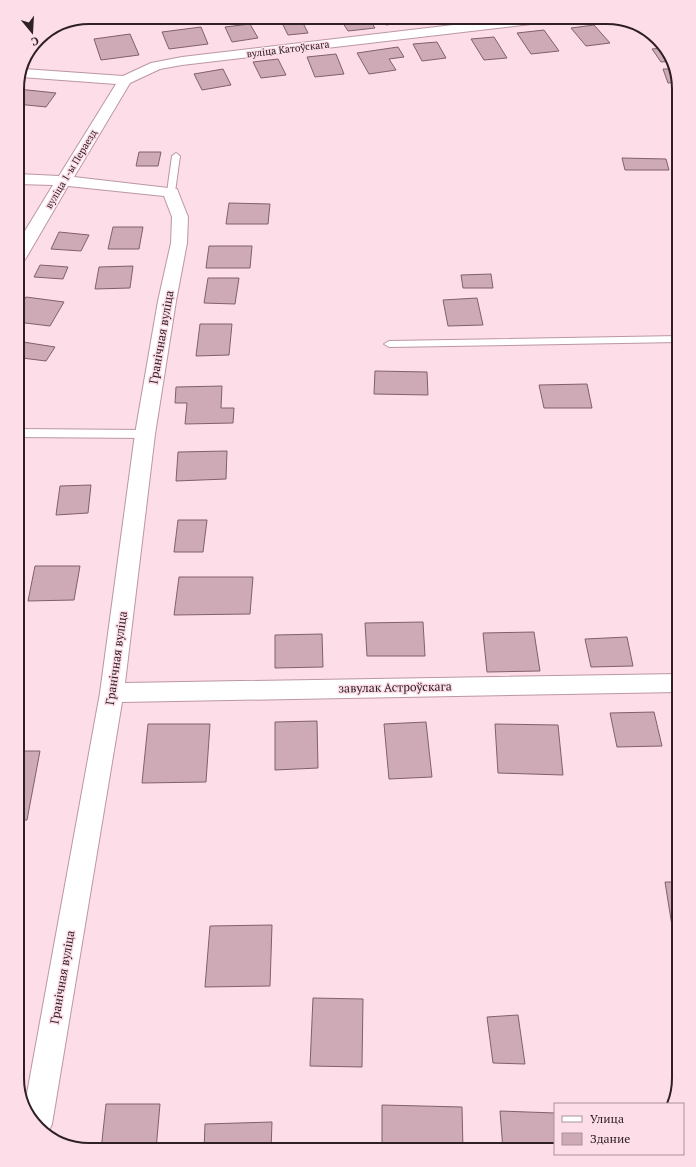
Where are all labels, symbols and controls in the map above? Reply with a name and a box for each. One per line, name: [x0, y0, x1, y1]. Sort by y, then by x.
north arrow: [12, 12, 52, 52]
text: С: [30, 34, 41, 49]
street label: вуліца Катоўскага: [246, 37, 330, 61]
street label: вуліца 1-ы Пераезд: [42, 127, 100, 211]
street label: Гранічная вуліца: [145, 289, 177, 385]
street label: Гранічная вуліца: [102, 610, 130, 706]
street label: завулак Астроўскага: [338, 679, 452, 695]
street label: Гранічная вуліца: [46, 929, 78, 1025]
legend: [554, 1103, 684, 1155]
text: Улица: [590, 1111, 624, 1126]
text: Здание: [590, 1131, 630, 1146]

